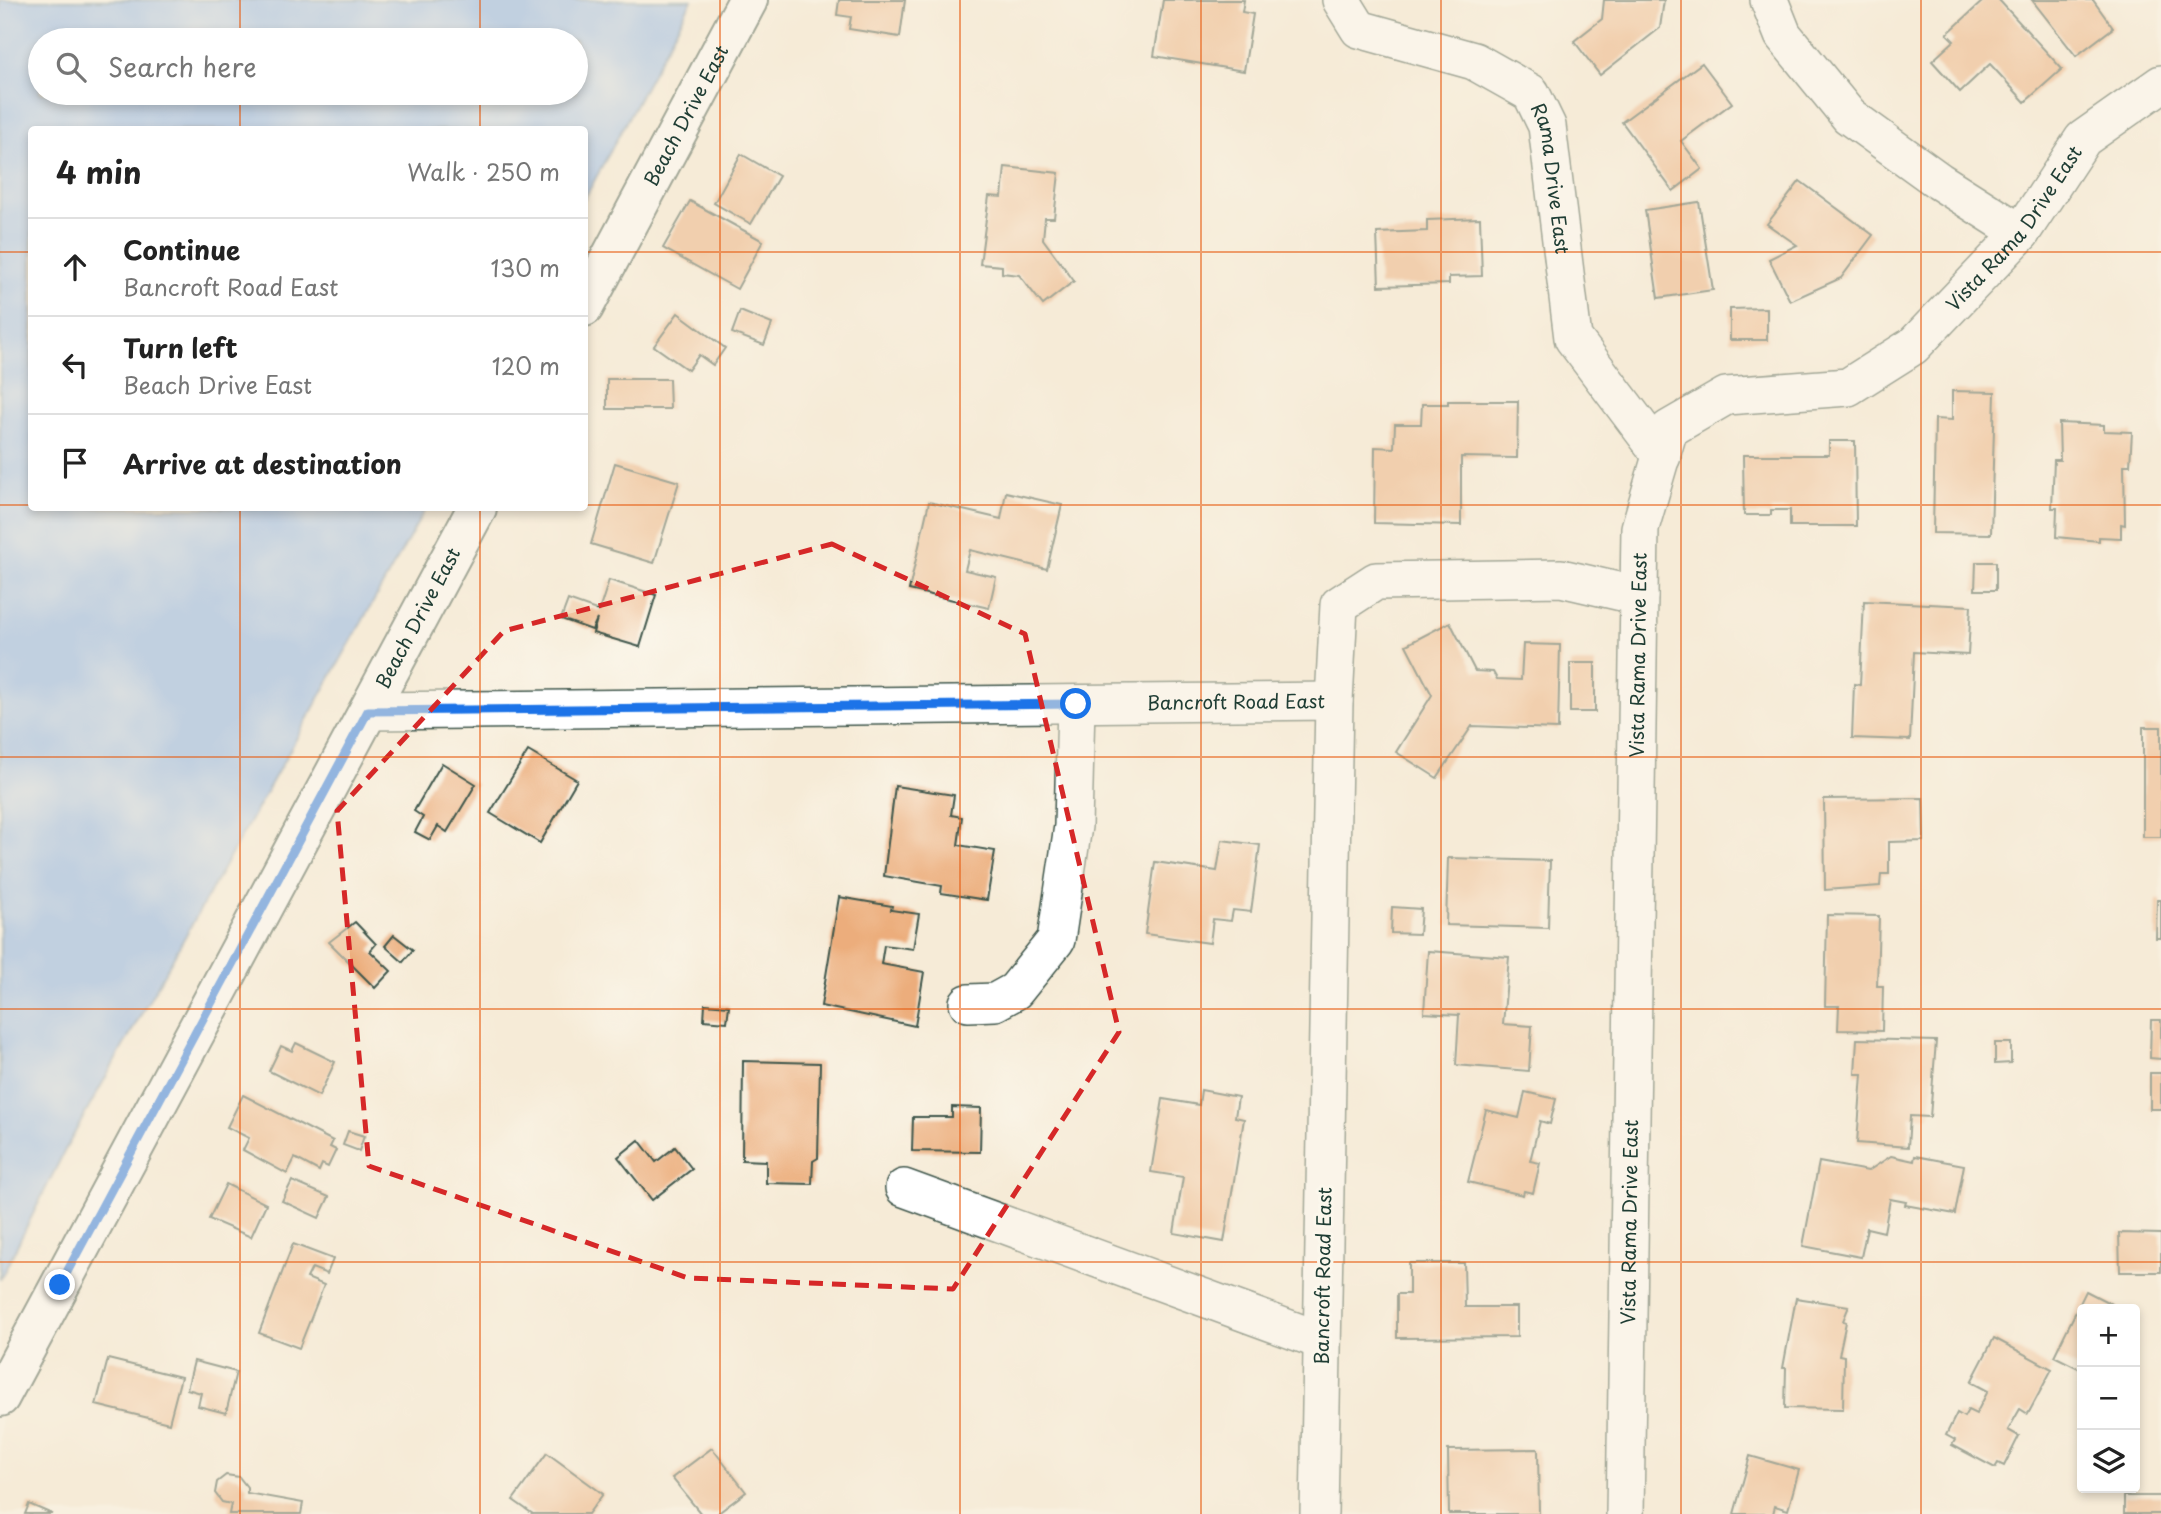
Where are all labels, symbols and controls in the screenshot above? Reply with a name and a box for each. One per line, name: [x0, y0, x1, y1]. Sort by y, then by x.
search box: [28, 28, 588, 105]
street label: Beach Drive East: [636, 40, 735, 191]
text: Search here: [108, 47, 257, 86]
icon: search: [52, 48, 90, 86]
street label: Rama Drive East: [1525, 98, 1578, 256]
street label: Vista Rama Drive East: [1939, 139, 2088, 317]
text: 4 min: [56, 149, 142, 194]
text: Walk · 250 m: [407, 154, 560, 189]
text: Continue: [123, 230, 240, 269]
icon: ahead: [56, 248, 94, 286]
text: 130 m: [490, 250, 560, 285]
text: Bancroft Road East: [123, 269, 339, 304]
text: Turn left: [123, 328, 238, 367]
icon: left: [56, 346, 94, 384]
text: 120 m: [492, 348, 560, 383]
text: Beach Drive East: [123, 367, 312, 402]
icon: arrive: [56, 444, 94, 482]
text: Arrive at destination: [123, 444, 402, 483]
street label: Beach Drive East: [368, 542, 466, 693]
street label: Vista Rama Drive East: [1622, 552, 1653, 758]
street label: Bancroft Road East: [1147, 686, 1326, 716]
route start: [1060, 688, 1091, 719]
street label: Vista Rama Drive East: [1613, 1119, 1644, 1325]
street label: Bancroft Road East: [1306, 1186, 1338, 1365]
route end: [44, 1269, 75, 1300]
map controls: [2077, 1304, 2140, 1493]
button: +: [2077, 1304, 2140, 1367]
button: −: [2077, 1367, 2140, 1430]
button: layers: [2077, 1430, 2140, 1493]

